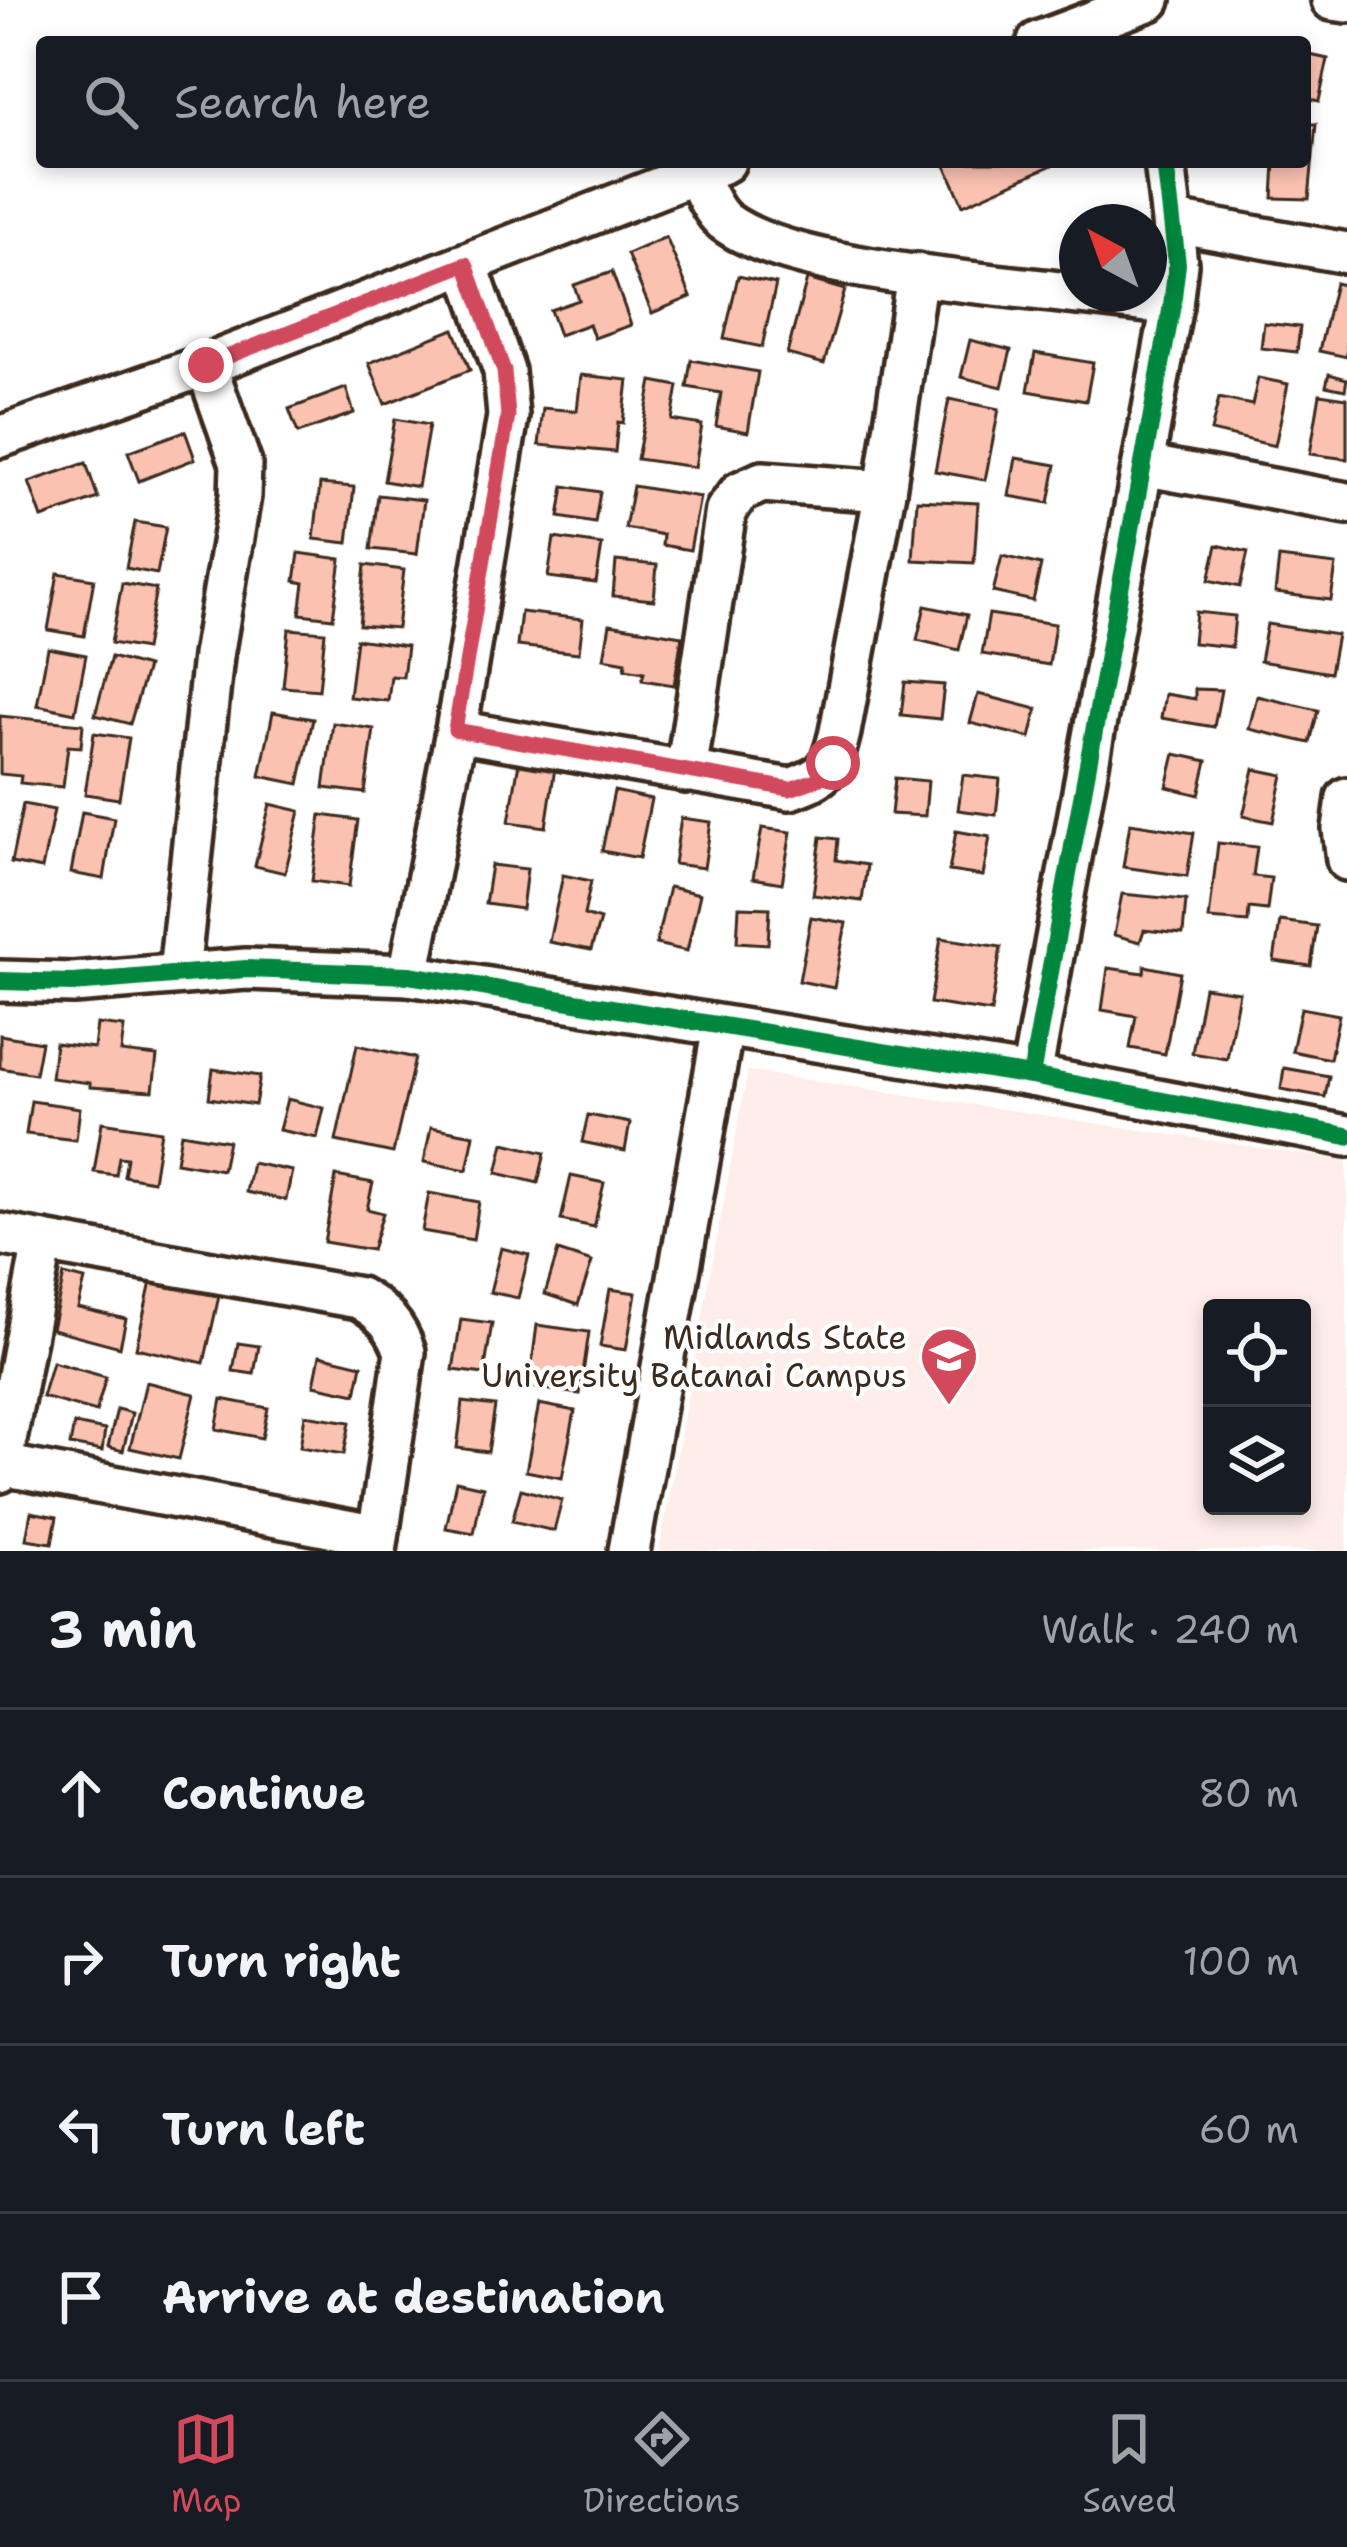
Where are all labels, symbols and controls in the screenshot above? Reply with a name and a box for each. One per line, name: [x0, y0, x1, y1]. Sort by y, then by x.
search box: [36, 36, 1311, 168]
icon: search: [78, 69, 144, 135]
text: Search here: [174, 72, 431, 132]
north arrow: [1059, 204, 1167, 312]
route end: [179, 338, 233, 392]
route start: [806, 736, 860, 790]
map controls: [1203, 1299, 1311, 1515]
button: locate: [1203, 1299, 1311, 1407]
place label: Midlands State University Batanai Campus: [481, 1315, 907, 1398]
school or university icon: Midlands State University Batanai Campus: [918, 1325, 980, 1407]
button: layers: [1203, 1407, 1311, 1515]
text: 3 min: [48, 1595, 197, 1663]
text: Walk · 240 m: [1041, 1603, 1299, 1655]
icon: ahead: [48, 1760, 114, 1826]
text: Continue: [162, 1763, 366, 1823]
text: 80 m: [1198, 1767, 1299, 1819]
icon: right: [48, 1928, 114, 1994]
text: Turn right: [162, 1931, 401, 1991]
text: 100 m: [1183, 1935, 1299, 1987]
icon: left: [48, 2096, 114, 2162]
text: Turn left: [162, 2099, 365, 2159]
text: 60 m: [1199, 2103, 1299, 2155]
icon: arrive: [48, 2264, 114, 2330]
text: Arrive at destination: [162, 2267, 665, 2327]
tab: Map: [171, 2406, 242, 2523]
tab: Directions: [583, 2406, 741, 2523]
tab: Saved: [1082, 2406, 1176, 2523]

